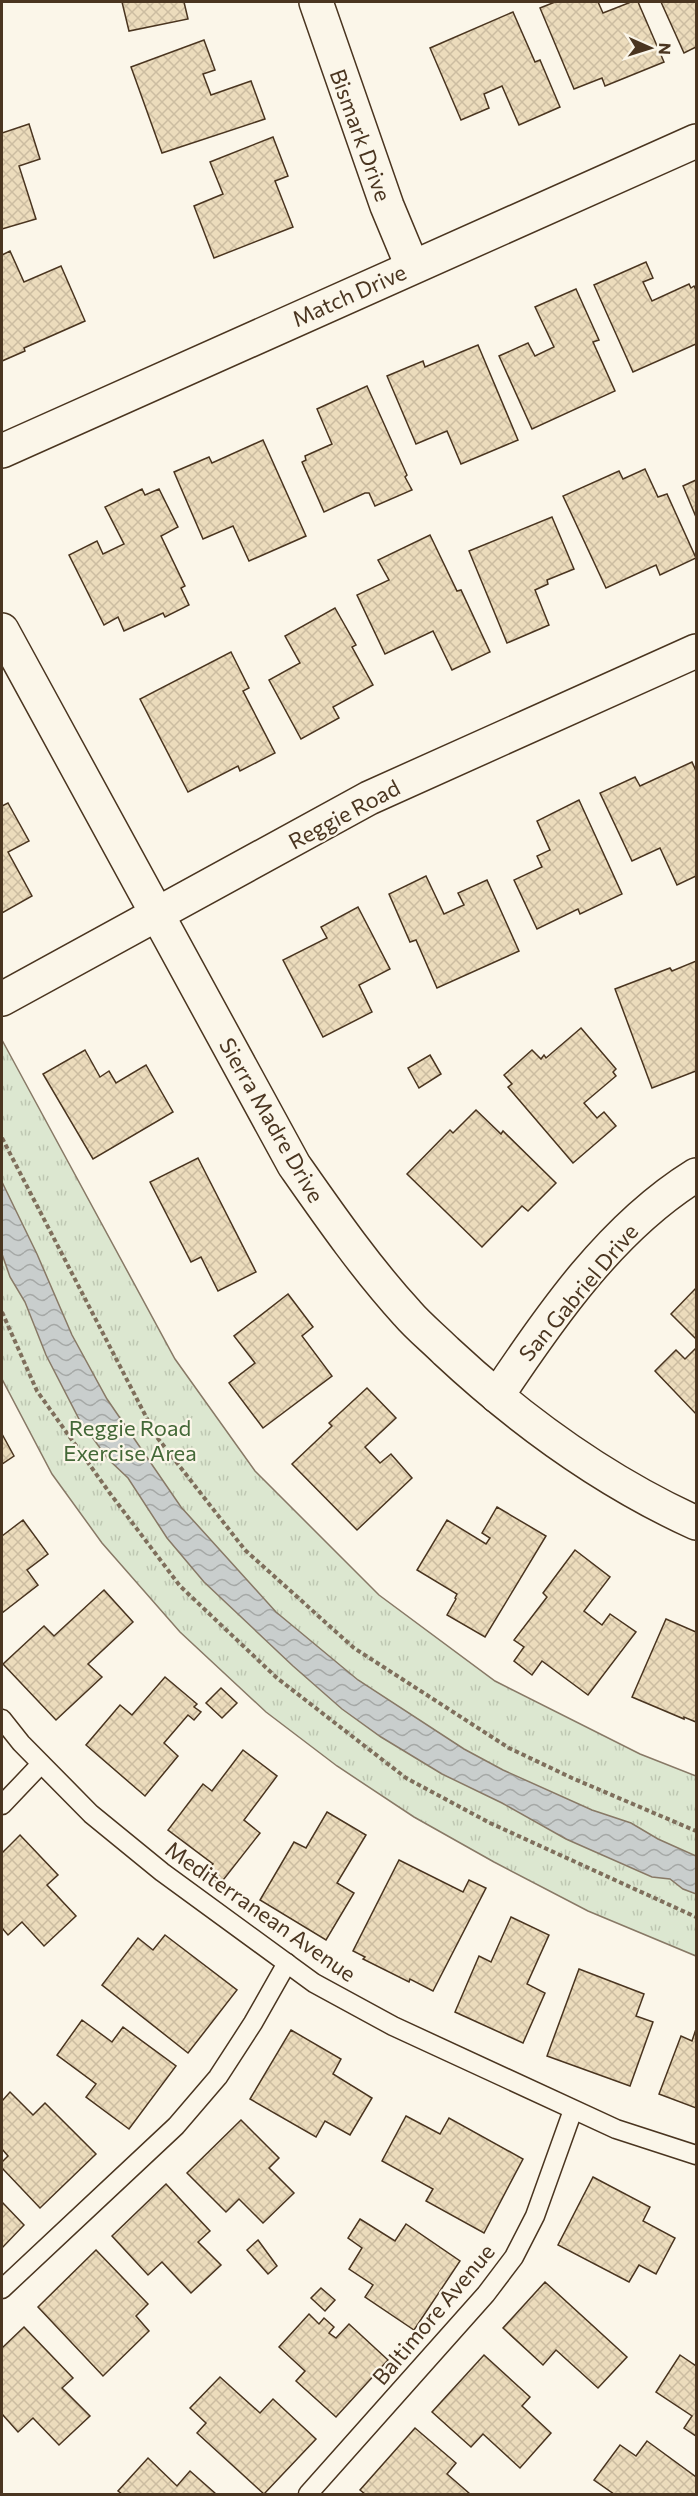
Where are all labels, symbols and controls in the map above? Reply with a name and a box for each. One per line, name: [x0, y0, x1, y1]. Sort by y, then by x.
north arrow: [620, 18, 680, 78]
text: N: [656, 42, 675, 55]
street label: Bismark Drive: [325, 65, 397, 205]
street label: Match Drive: [288, 258, 410, 332]
street label: Reggie Road: [284, 773, 404, 855]
street label: Sierra Madre Drive: [214, 1033, 330, 1207]
street label: San Gabriel Drive: [513, 1218, 643, 1366]
park label: Reggie Road Exercise Area: [63, 1414, 197, 1466]
street label: Mediterranean Avenue: [161, 1835, 361, 1987]
street label: Baltimore Avenue: [366, 2238, 500, 2390]

